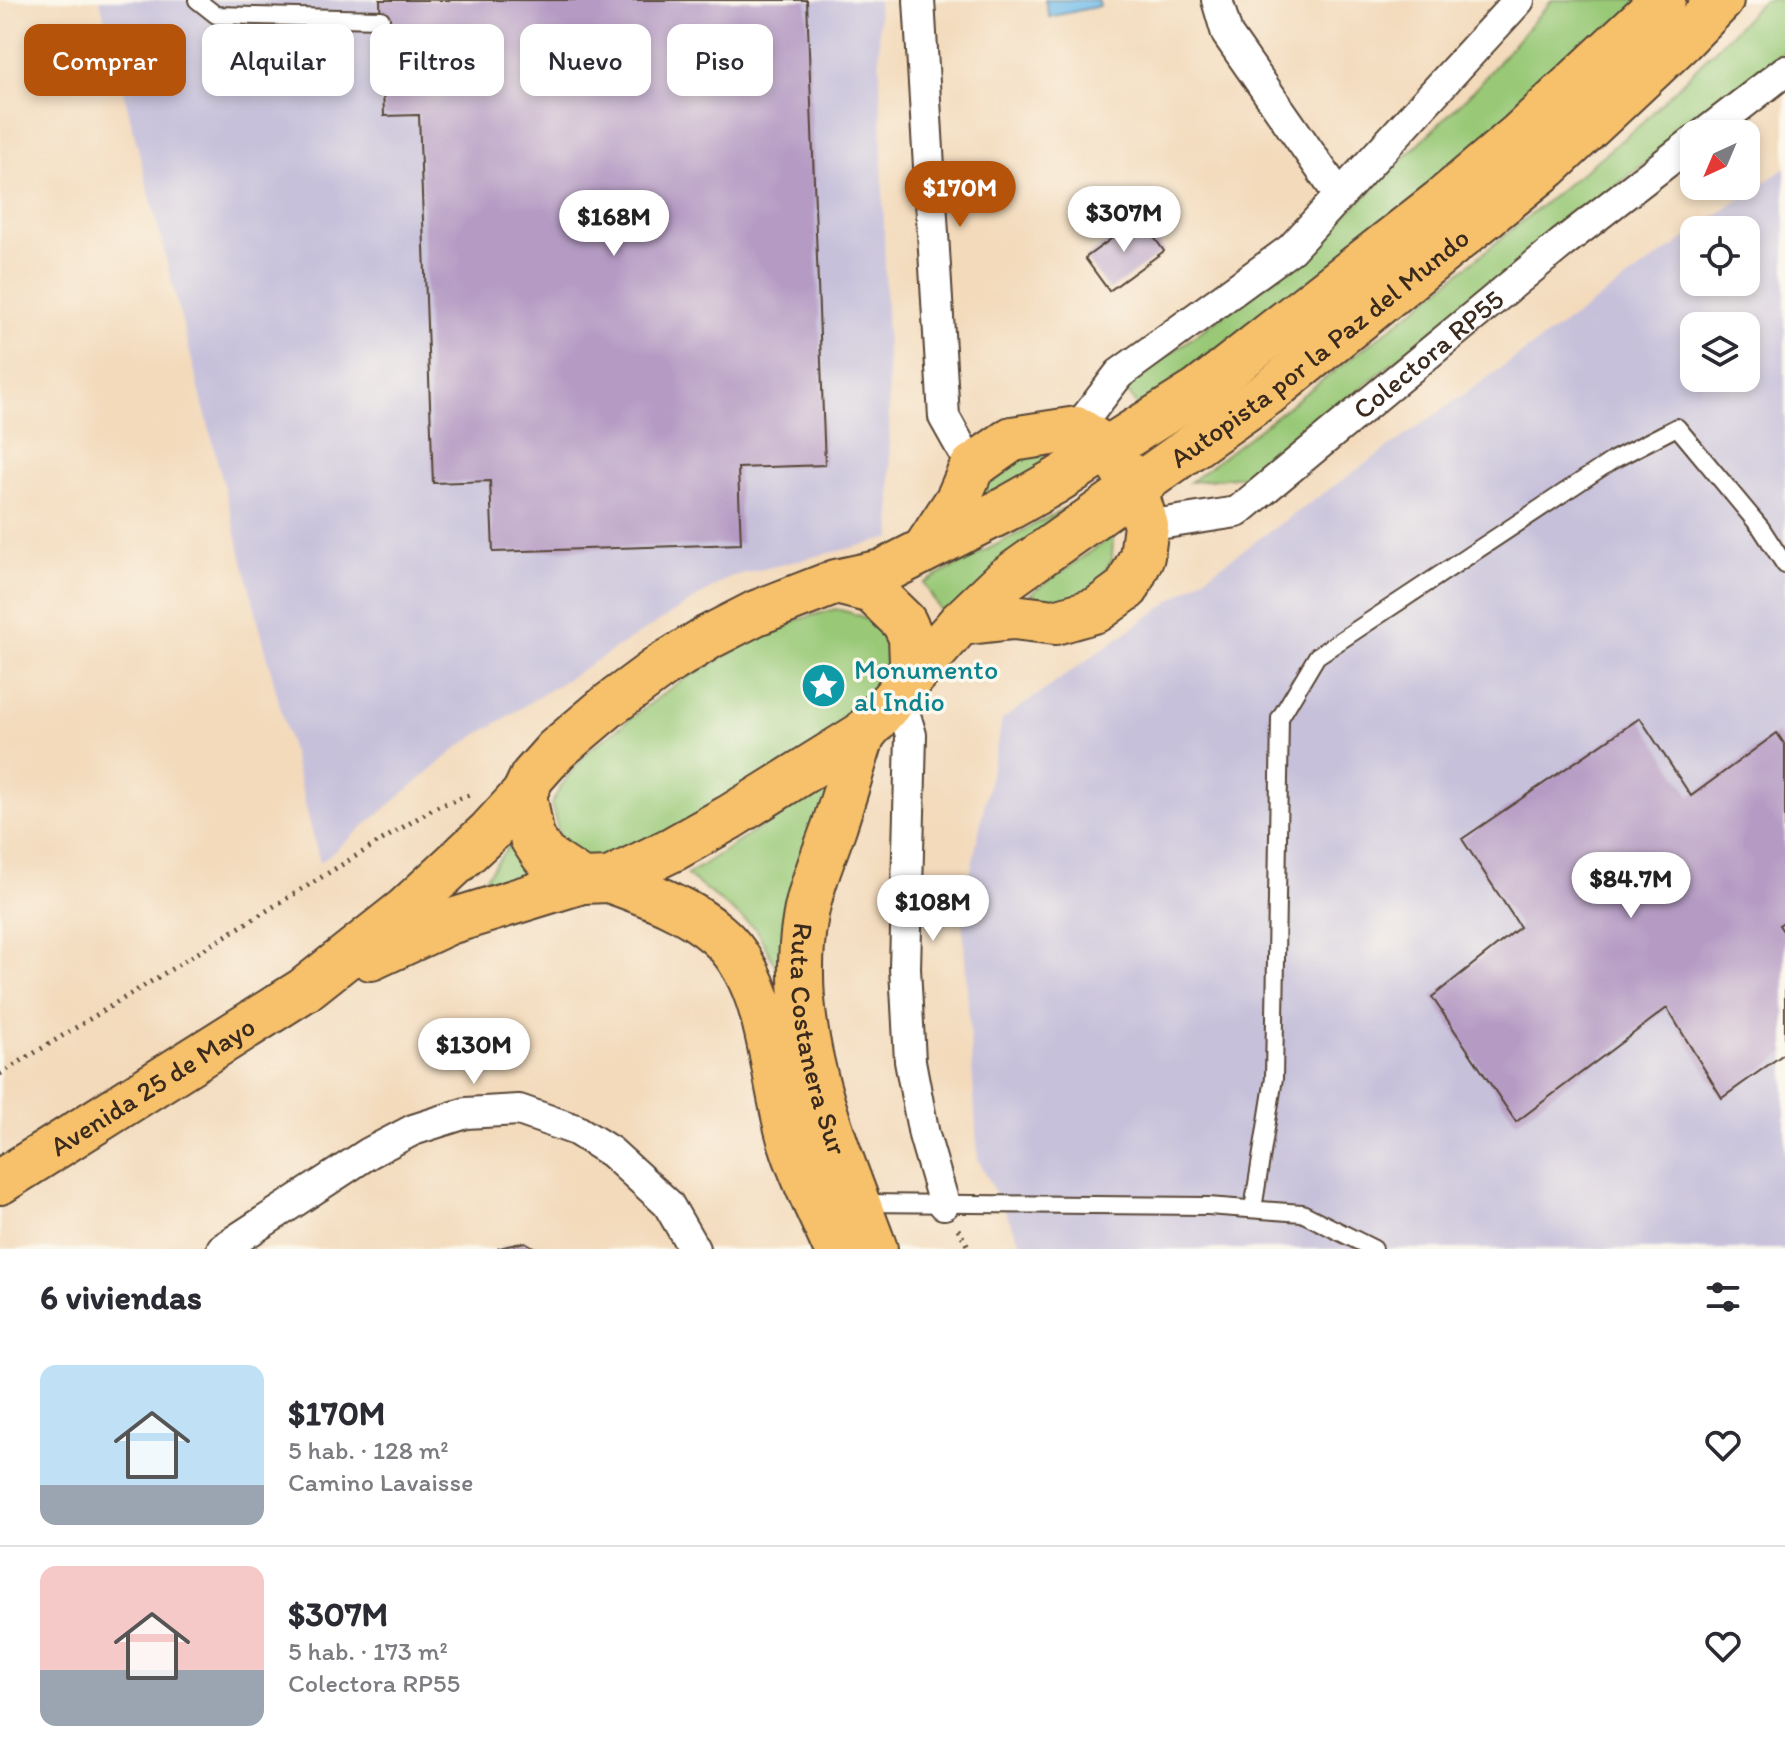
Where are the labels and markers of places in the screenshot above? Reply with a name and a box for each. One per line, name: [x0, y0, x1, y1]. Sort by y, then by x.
pin: $170M: [904, 161, 1016, 229]
pin: $307M: [1068, 186, 1180, 254]
pin: $168M: [558, 190, 670, 258]
place label: Monumento al Indio: [854, 652, 998, 718]
place icon: Monumento al Indio: [799, 661, 847, 709]
pin: $84.7M: [1566, 852, 1696, 920]
pin: $108M: [877, 875, 989, 943]
pin: $130M: [418, 1018, 530, 1086]

